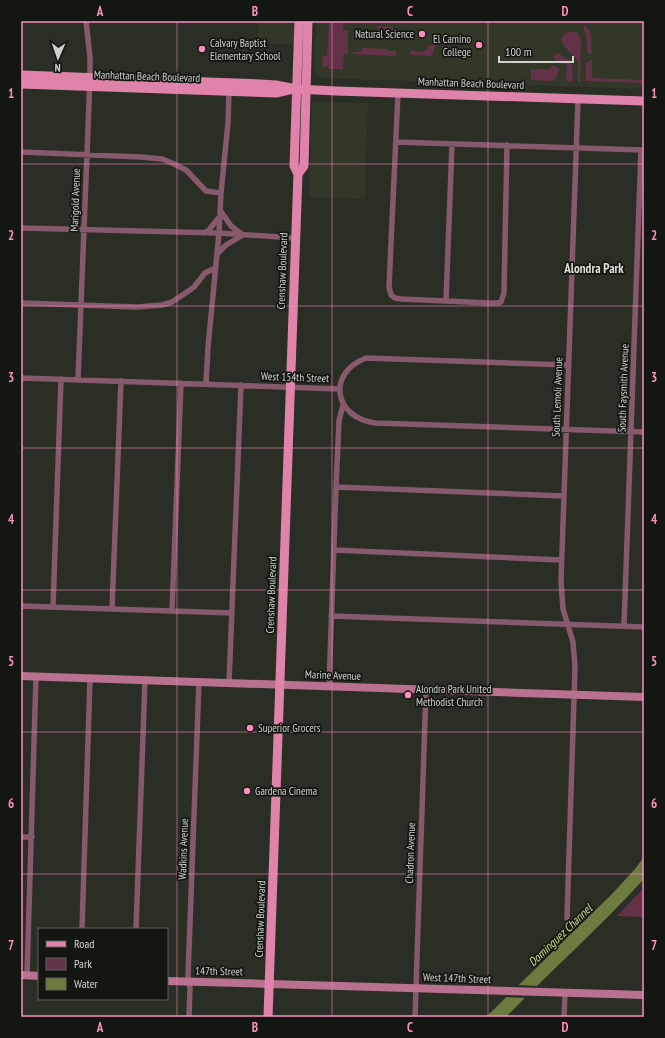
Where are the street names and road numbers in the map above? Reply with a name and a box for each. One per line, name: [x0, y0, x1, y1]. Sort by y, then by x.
street label: Manhattan Beach Boulevard: [94, 67, 201, 85]
street label: Manhattan Beach Boulevard: [418, 74, 525, 92]
street label: Marigold Avenue: [67, 168, 83, 232]
street label: Crenshaw Boulevard: [274, 232, 290, 310]
street label: South Faysmith Avenue: [614, 343, 632, 432]
street label: South Lemoli Avenue: [549, 356, 565, 437]
street label: West 154th Street: [261, 369, 329, 385]
street label: Crenshaw Boulevard: [263, 556, 279, 634]
street label: Marine Avenue: [305, 667, 362, 683]
street label: Wadkins Avenue: [175, 818, 191, 880]
street label: Chadron Avenue: [402, 822, 418, 884]
street label: Crenshaw Boulevard: [252, 880, 268, 958]
street label: 147th Street: [195, 964, 243, 978]
street label: West 147th Street: [423, 970, 491, 986]

